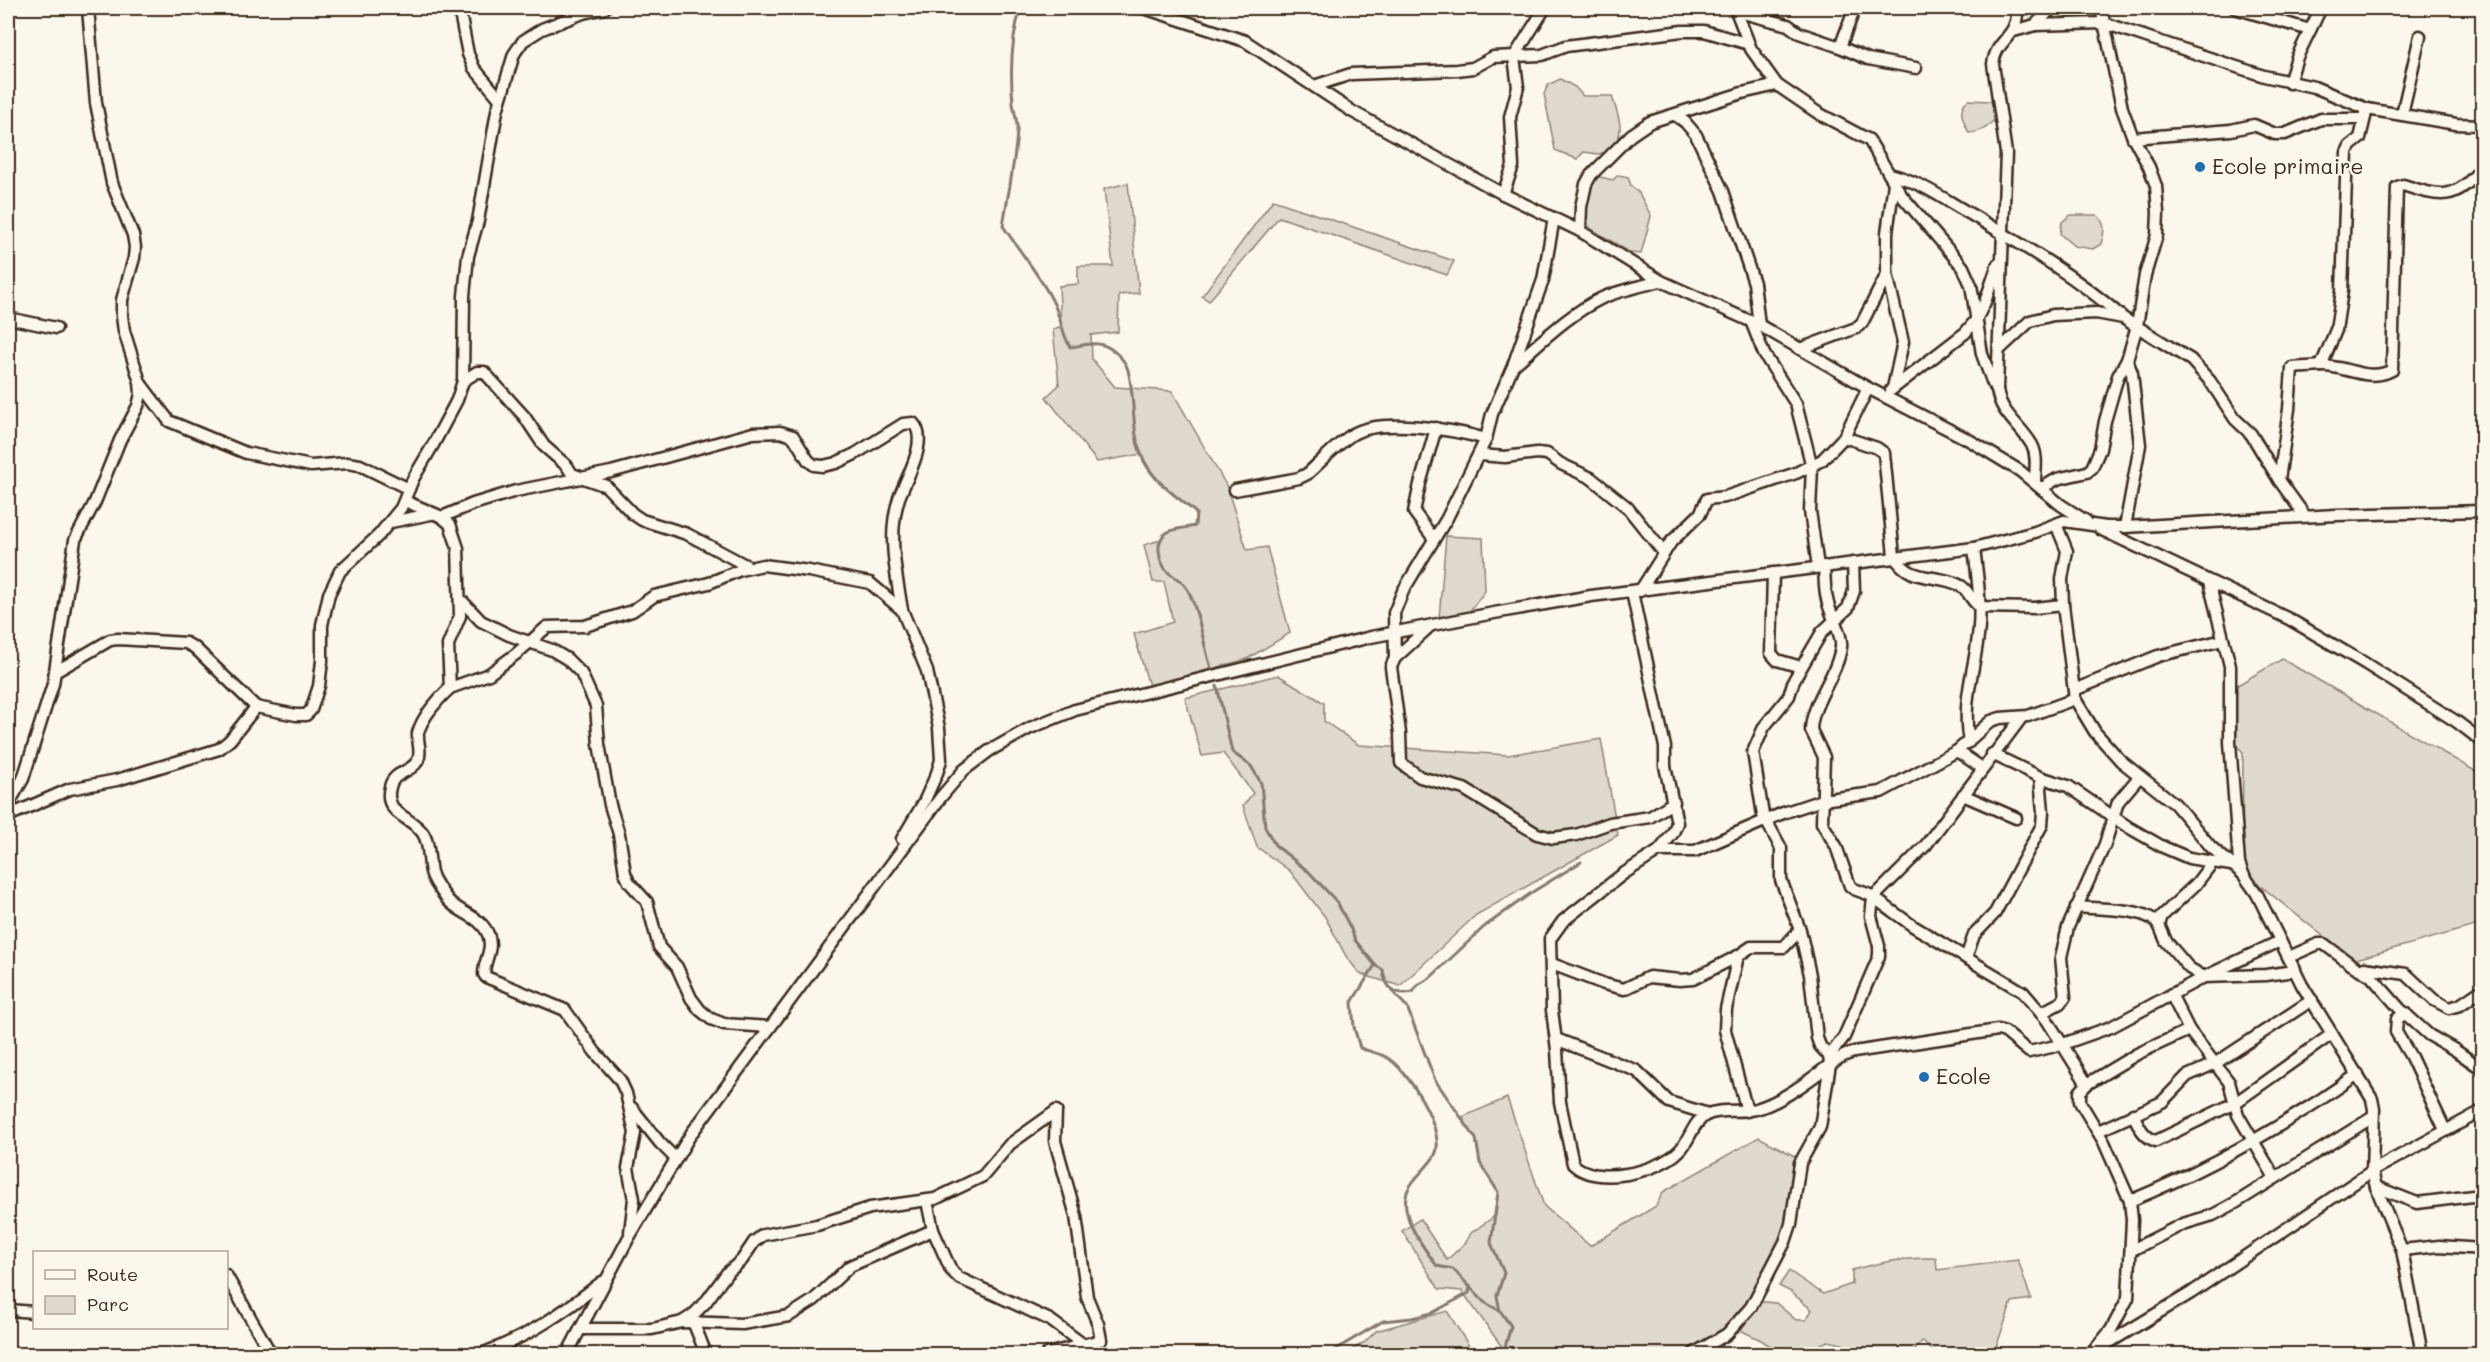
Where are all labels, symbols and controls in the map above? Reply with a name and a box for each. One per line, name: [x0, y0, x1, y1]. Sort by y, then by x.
place label: Ecole primaire: [2212, 152, 2364, 179]
marker: Ecole primaire: [2193, 160, 2207, 174]
place label: Ecole: [1936, 1062, 1991, 1089]
marker: Ecole: [1917, 1070, 1931, 1084]
legend: [33, 1251, 228, 1329]
text: Route: [87, 1262, 138, 1286]
text: Parc: [87, 1292, 129, 1316]

